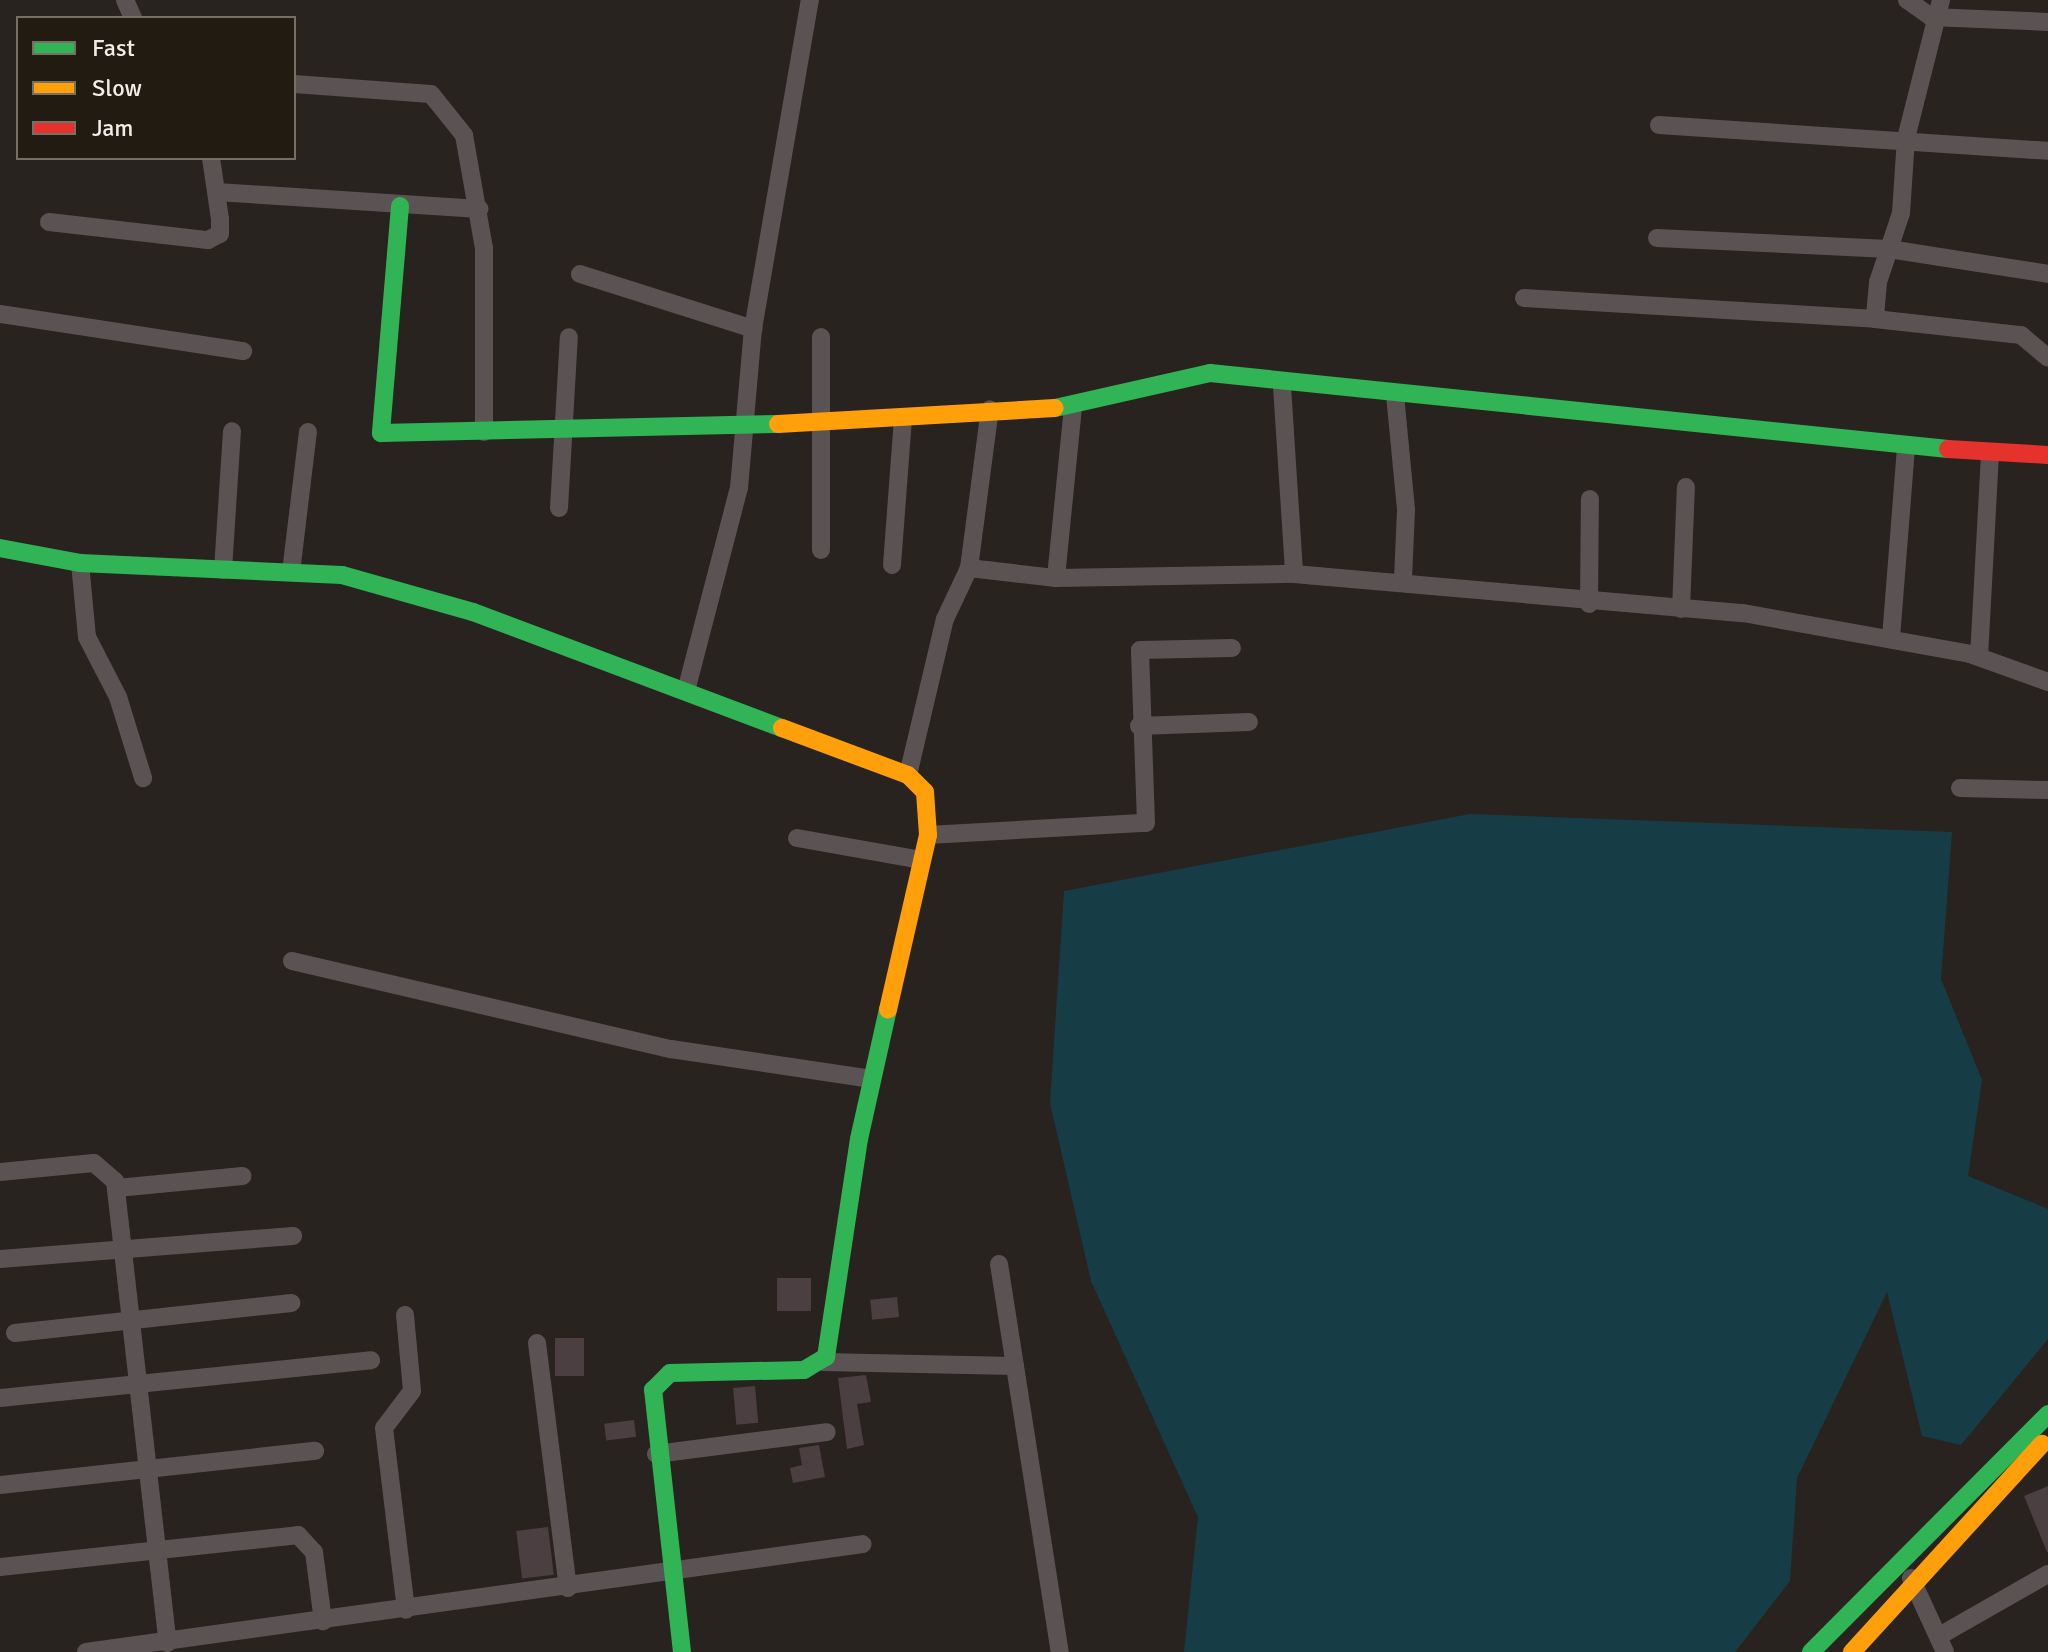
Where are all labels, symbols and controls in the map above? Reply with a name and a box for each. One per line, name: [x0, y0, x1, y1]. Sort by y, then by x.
legend: [16, 16, 296, 160]
text: Fast: [92, 33, 135, 63]
text: Slow: [92, 73, 142, 103]
text: Jam: [92, 113, 133, 143]

